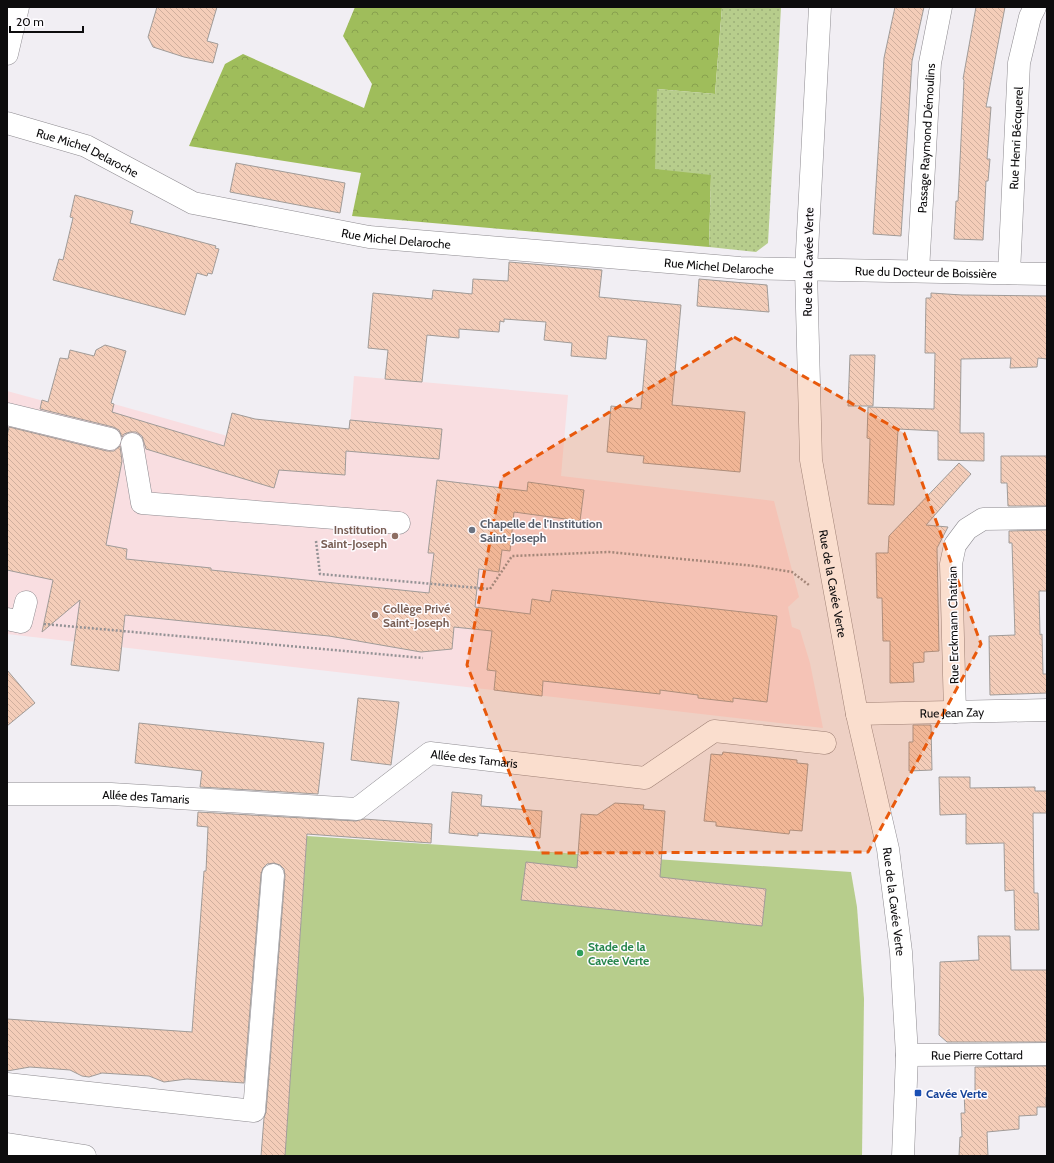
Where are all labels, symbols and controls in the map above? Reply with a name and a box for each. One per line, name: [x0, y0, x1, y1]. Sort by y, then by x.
scale bar: [10, 8, 83, 34]
text: 20 m: [16, 14, 44, 29]
street label: Passage Raymond Démoulins: [914, 63, 937, 214]
street label: Rue Henri Bécquerel: [1005, 86, 1025, 190]
street label: Rue Michel Delaroche: [35, 124, 141, 180]
street label: Rue de la Cavée Verte: [800, 207, 816, 317]
street label: Rue Michel Delaroche: [340, 224, 452, 251]
street label: Rue Michel Delaroche: [664, 254, 774, 276]
street label: Rue du Docteur de Boissière: [855, 263, 997, 281]
place label: Chapelle de l'Institution Saint-Joseph: [480, 516, 602, 545]
place label: Institution Saint-Joseph: [321, 522, 387, 551]
marker: Chapelle de l'Institution Saint-Joseph: [467, 525, 477, 535]
street label: Rue de la Cavée Verte: [816, 528, 851, 639]
marker: Institution Saint-Joseph: [390, 531, 400, 541]
street label: Rue Erckmann Chatrian: [944, 566, 962, 684]
place label: Collège Privé Saint-Joseph: [383, 601, 450, 630]
marker: Collège Privé Saint-Joseph: [370, 610, 380, 620]
street label: Rue Jean Zay: [920, 704, 984, 720]
street label: Allée des Tamaris: [430, 746, 519, 771]
street label: Allée des Tamaris: [102, 787, 190, 806]
street label: Rue de la Cavée Verte: [880, 846, 909, 956]
place label: Stade de la Cavée Verte: [588, 939, 649, 968]
marker: Stade de la Cavée Verte: [575, 948, 585, 958]
street label: Rue Pierre Cottard: [931, 1047, 1023, 1062]
place label: Cavée Verte: [926, 1086, 987, 1101]
marker: Cavée Verte: [913, 1088, 923, 1098]

